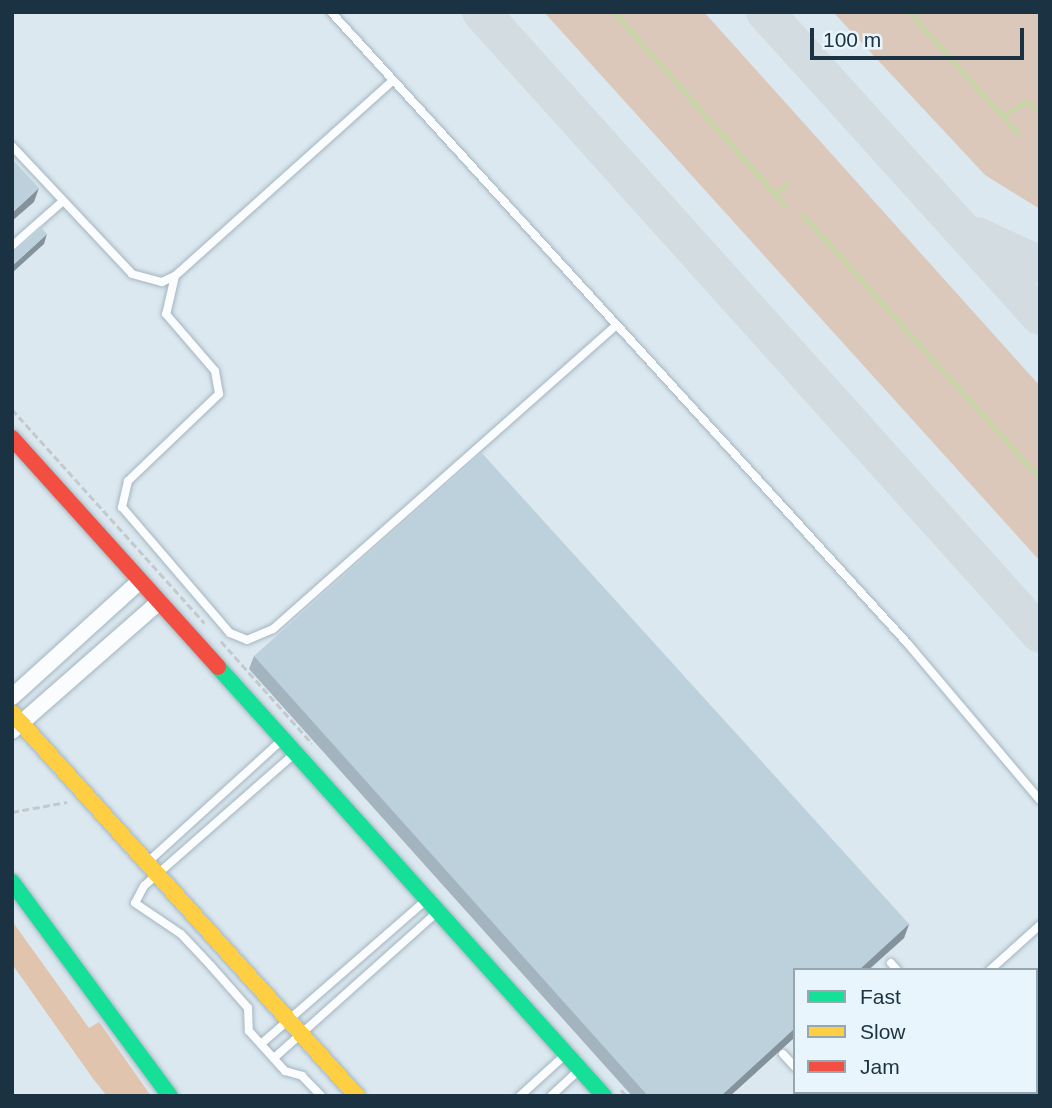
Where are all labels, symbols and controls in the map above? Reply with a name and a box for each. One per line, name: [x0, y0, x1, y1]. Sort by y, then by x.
scale bar: [814, 14, 1028, 58]
text: 100 m: [823, 28, 881, 51]
legend: [793, 968, 1038, 1094]
text: Fast: [860, 985, 901, 1008]
text: Slow: [860, 1020, 906, 1043]
text: Jam: [860, 1055, 900, 1078]

